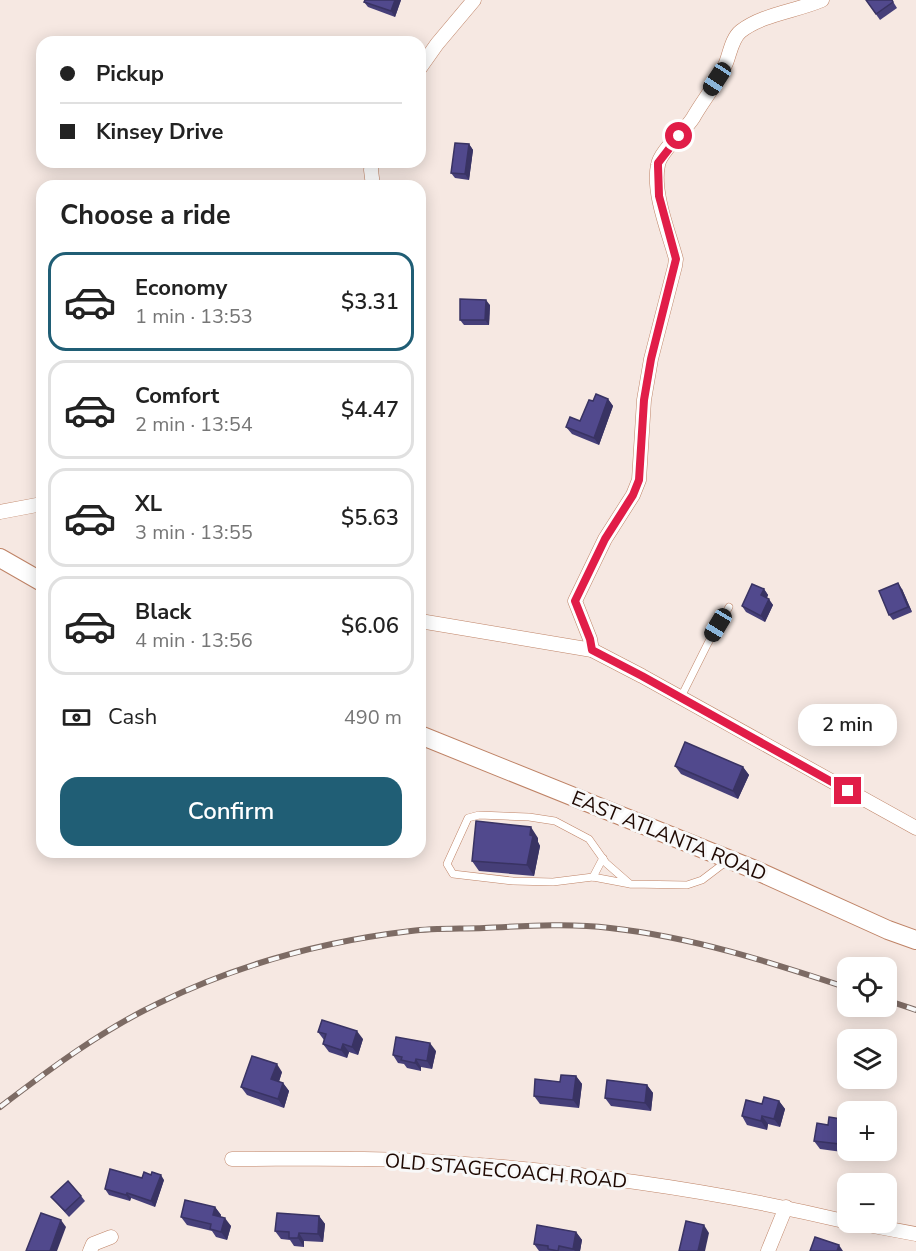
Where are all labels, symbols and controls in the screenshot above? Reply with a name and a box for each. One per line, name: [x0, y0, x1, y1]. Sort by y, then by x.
text: Pickup: [96, 59, 164, 89]
car: [700, 59, 734, 99]
text: Kinsey Drive: [96, 117, 223, 147]
route start: [665, 122, 692, 149]
text: Choose a ride: [60, 197, 231, 234]
text: Economy: [135, 273, 227, 303]
icon: car: [63, 275, 117, 329]
text: $3.31: [341, 287, 399, 317]
text: 1 min · 13:53: [135, 303, 253, 330]
text: Comfort: [135, 381, 219, 411]
icon: car: [63, 383, 117, 437]
text: $4.47: [341, 395, 399, 425]
text: 2 min · 13:54: [135, 411, 253, 438]
text: XL: [135, 489, 162, 519]
icon: car: [63, 491, 117, 545]
text: $5.63: [341, 503, 399, 533]
text: 3 min · 13:55: [135, 519, 253, 546]
text: Black: [135, 597, 191, 627]
icon: car: [63, 599, 117, 653]
car: [701, 605, 735, 645]
text: $6.06: [341, 611, 399, 641]
text: 4 min · 13:56: [135, 627, 253, 654]
icon: cash: [60, 701, 93, 734]
text: Cash: [108, 702, 157, 732]
text: 490 m: [344, 704, 402, 731]
callout: 2 min: [798, 704, 898, 746]
text: 2 min: [822, 711, 873, 738]
button: Confirm: [60, 777, 402, 846]
route end: [834, 777, 861, 804]
street label: EAST ATLANTA ROAD: [568, 785, 770, 887]
map controls: [837, 957, 897, 1233]
button: locate: [837, 957, 897, 1017]
button: layers: [837, 1029, 897, 1089]
button: +: [837, 1101, 897, 1161]
street label: OLD STAGECOACH ROAD: [384, 1147, 628, 1195]
button: −: [837, 1173, 897, 1233]

